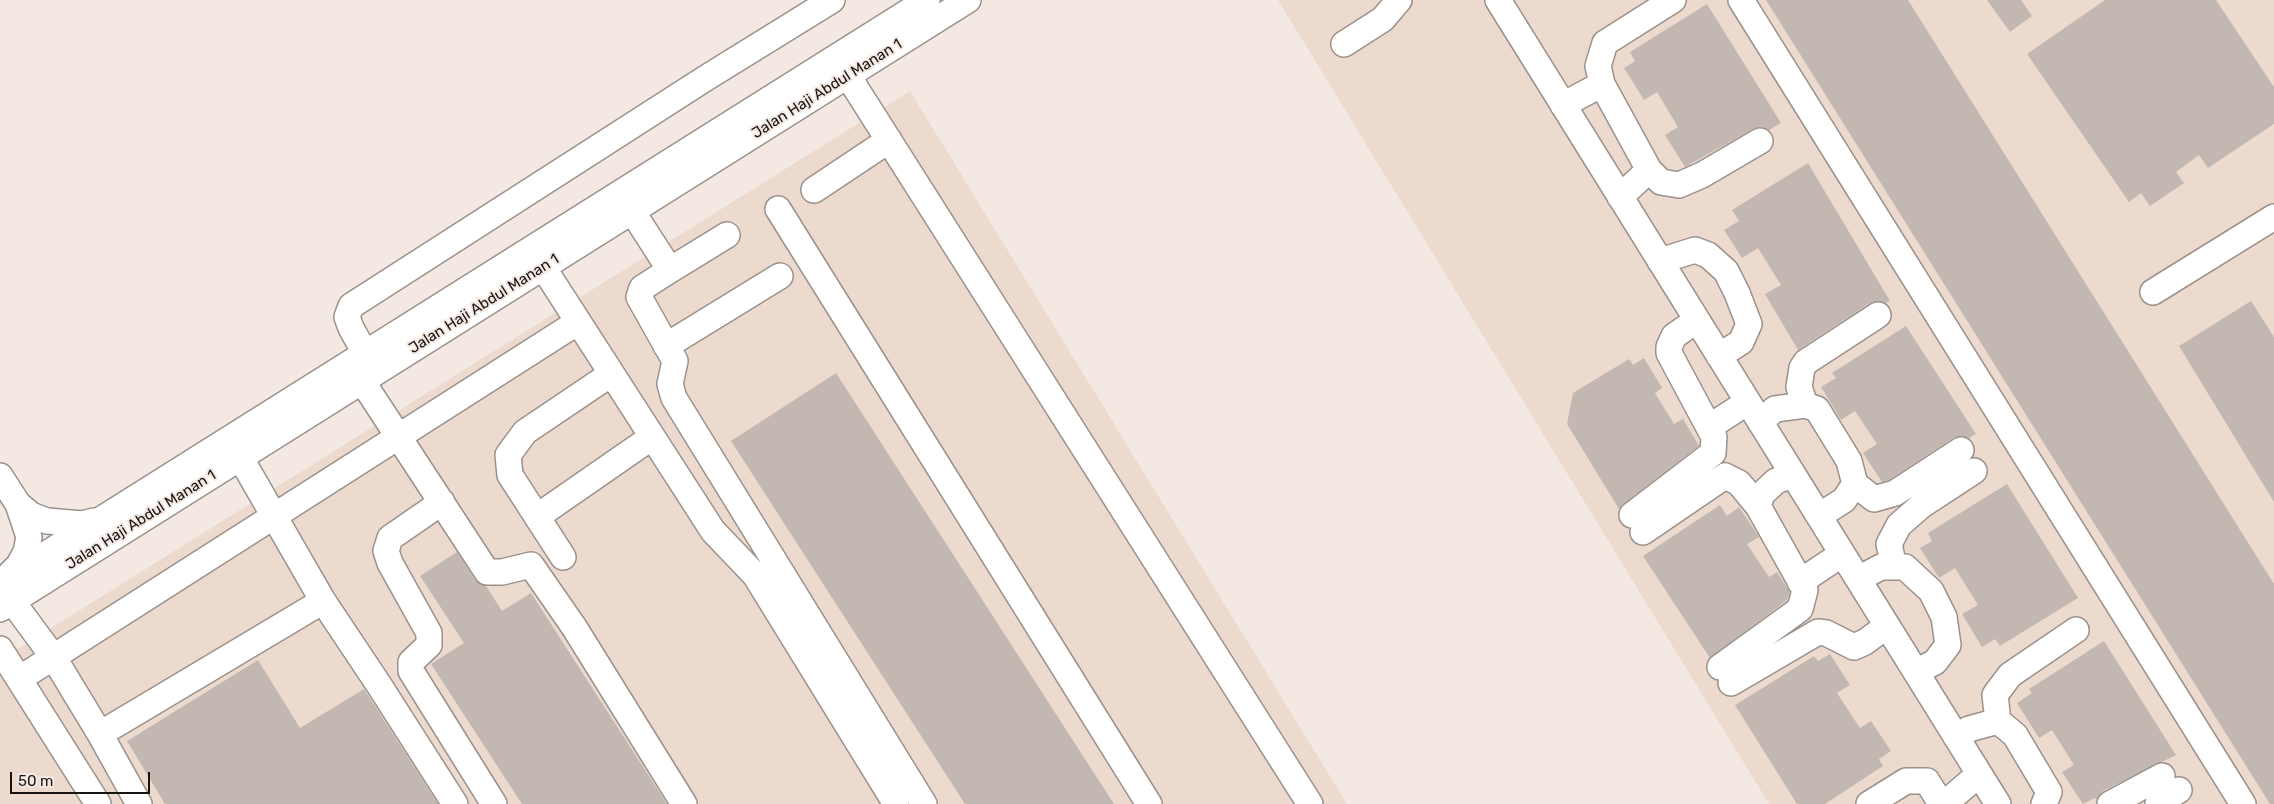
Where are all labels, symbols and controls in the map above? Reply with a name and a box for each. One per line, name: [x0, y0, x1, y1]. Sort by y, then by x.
street label: Jalan Haji Abdul Manan 1: [749, 35, 905, 143]
street label: Jalan Haji Abdul Manan 1: [406, 250, 562, 358]
street label: Jalan Haji Abdul Manan 1: [63, 466, 219, 574]
scale bar: [12, 762, 152, 794]
text: 50 m: [18, 772, 53, 790]

